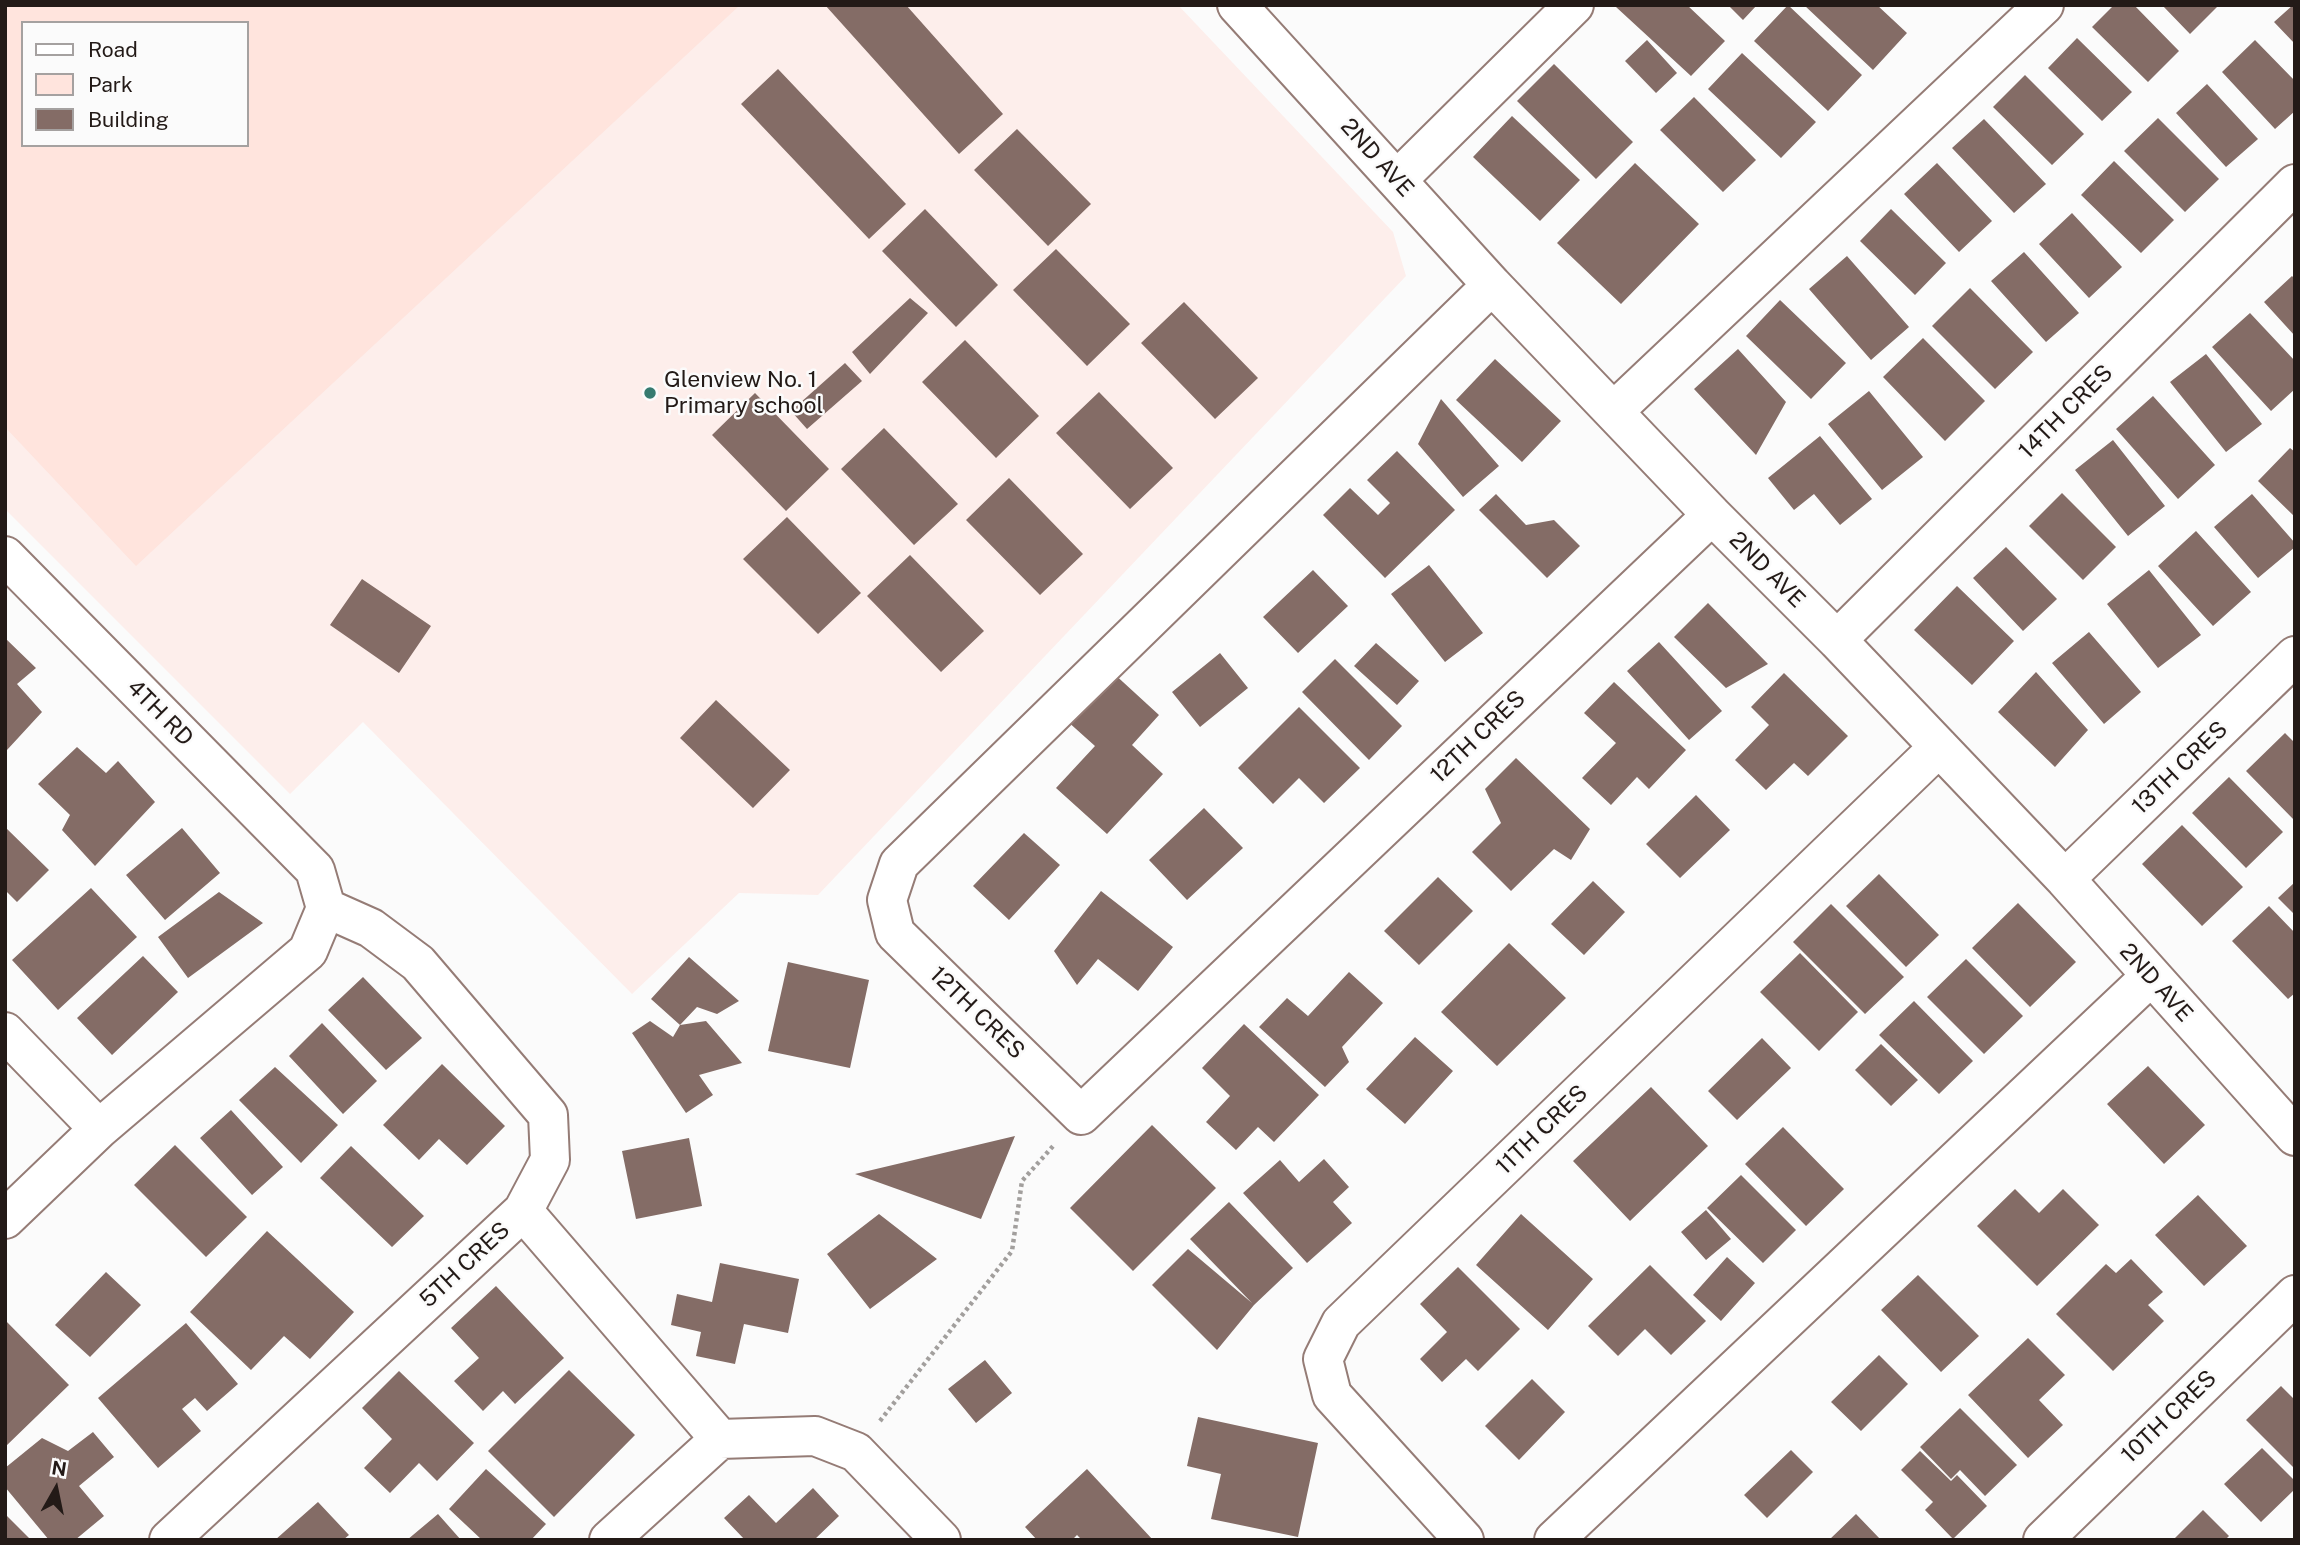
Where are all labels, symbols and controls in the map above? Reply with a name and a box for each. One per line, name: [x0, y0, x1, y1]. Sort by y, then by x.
legend: [21, 21, 248, 147]
text: Road: [88, 37, 138, 62]
text: Park: [88, 72, 133, 97]
text: Building: [88, 107, 169, 132]
street label: 2ND AVE: [1335, 113, 1419, 203]
street label: 14TH CRES: [2013, 359, 2119, 465]
place label: Glenview No. 1 Primary school: [664, 366, 823, 420]
marker: Glenview No. 1 Primary school: [642, 385, 658, 401]
street label: 2ND AVE: [1723, 526, 1811, 614]
street label: 4TH RD: [121, 674, 199, 752]
street label: 12TH CRES: [1425, 685, 1531, 789]
street label: 13TH CRES: [2127, 716, 2233, 820]
street label: 2ND AVE: [2114, 938, 2198, 1028]
street label: 12TH CRES: [924, 961, 1030, 1065]
street label: 11TH CRES: [1490, 1080, 1594, 1180]
street label: 5TH CRES: [414, 1216, 516, 1314]
street label: 10TH CRES: [2116, 1365, 2222, 1469]
north arrow: [21, 1454, 91, 1524]
text: N: [50, 1456, 68, 1480]

